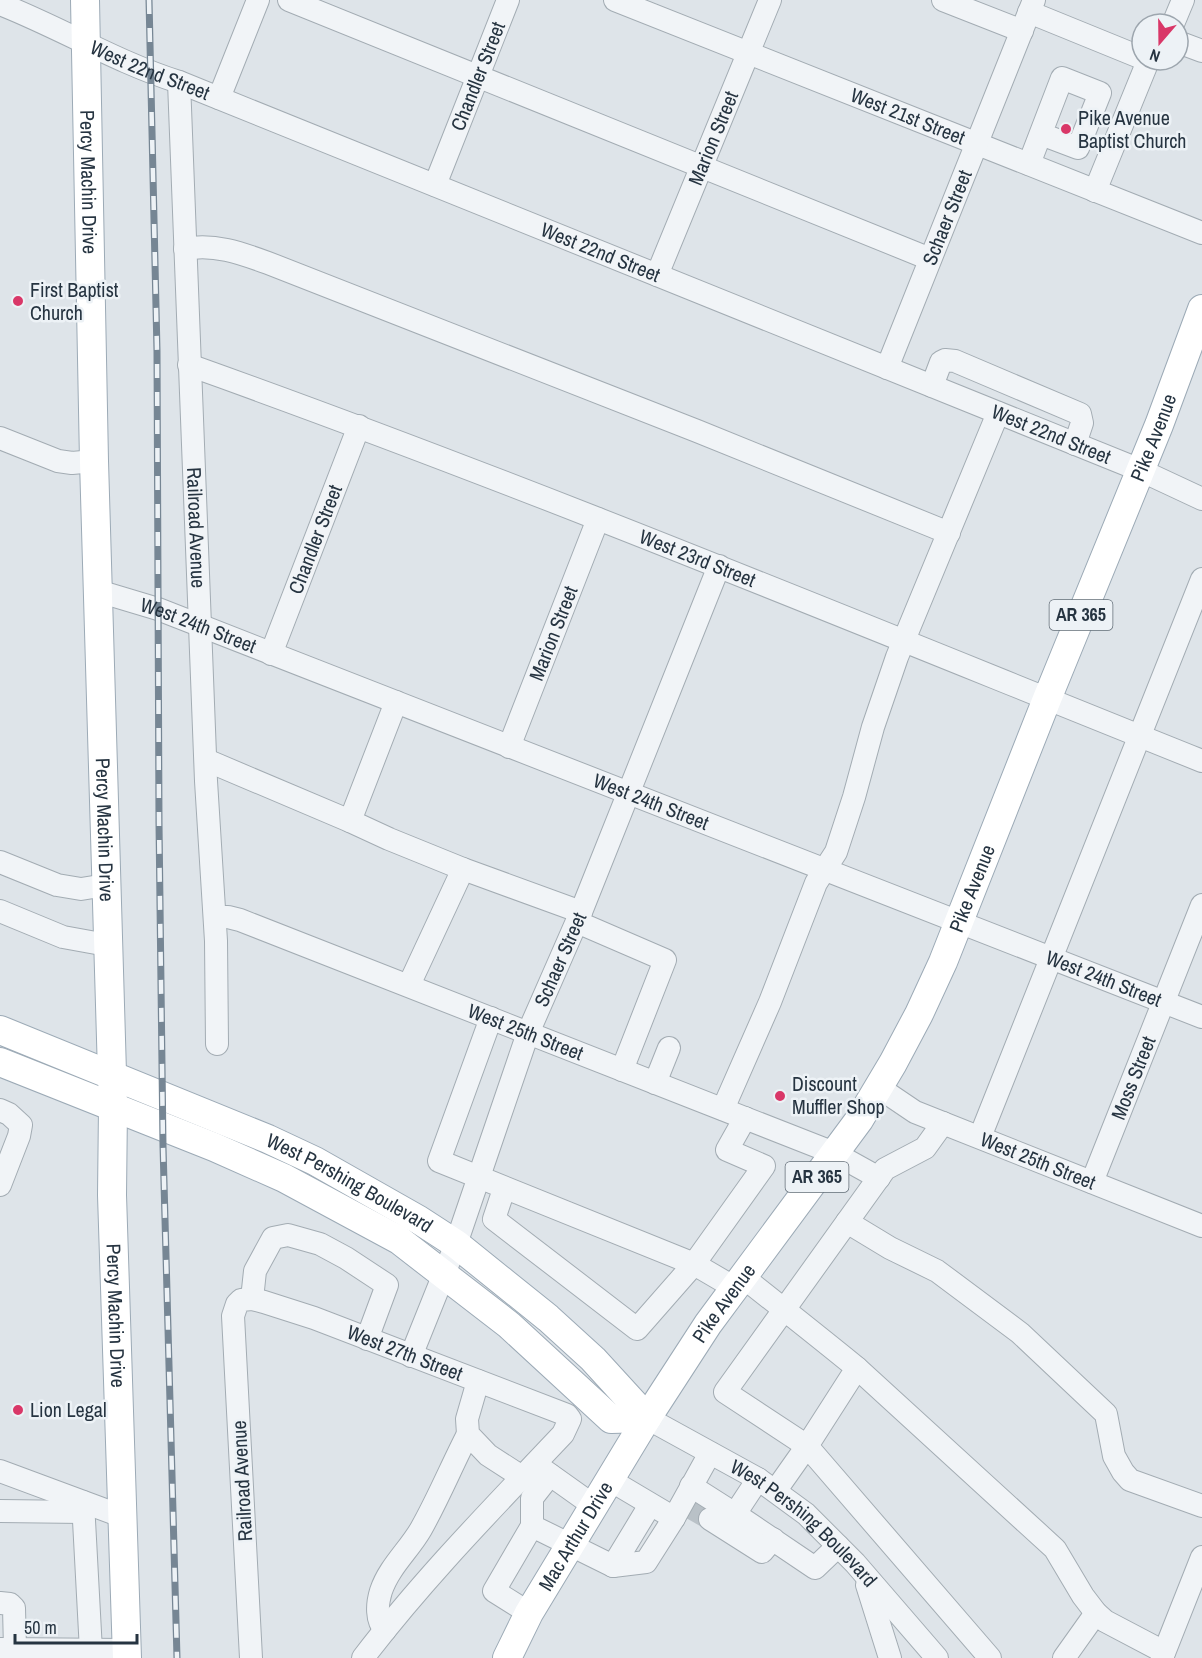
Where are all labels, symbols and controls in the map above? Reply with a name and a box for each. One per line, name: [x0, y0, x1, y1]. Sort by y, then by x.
north arrow: [1130, 12, 1190, 72]
street label: Chandler Street: [444, 17, 511, 134]
street label: West 22nd Street: [86, 33, 214, 106]
text: N: [1147, 44, 1163, 68]
street label: West 21st Street: [847, 81, 970, 151]
street label: Marion Street: [681, 86, 744, 189]
place label: Pike Avenue Baptist Church: [1078, 104, 1186, 154]
street label: Percy Machin Drive: [74, 110, 104, 254]
marker: Pike Avenue Baptist Church: [1059, 122, 1073, 136]
street label: Schaer Street: [915, 165, 978, 269]
street label: West 22nd Street: [537, 216, 665, 288]
place label: First Baptist Church: [30, 276, 119, 326]
marker: First Baptist Church: [11, 294, 25, 308]
street label: Pike Avenue: [1123, 390, 1182, 485]
street label: West 22nd Street: [988, 397, 1116, 470]
street label: Railroad Avenue: [181, 467, 213, 589]
street label: Chandler Street: [282, 480, 348, 598]
street label: West 23rd Street: [636, 523, 760, 593]
street label: Marion Street: [522, 582, 584, 684]
street label: West 24th Street: [137, 591, 261, 659]
road number: AR 365: [1050, 600, 1112, 630]
street label: Percy Machin Drive: [90, 757, 121, 902]
street label: West 24th Street: [590, 766, 713, 836]
street label: Pike Avenue: [942, 841, 1001, 936]
street label: Schaer Street: [527, 907, 592, 1011]
street label: West 24th Street: [1042, 943, 1166, 1013]
street label: West 25th Street: [464, 997, 588, 1067]
street label: Moss Street: [1104, 1032, 1162, 1123]
place label: Discount Muffler Shop: [792, 1070, 885, 1120]
marker: Discount Muffler Shop: [773, 1089, 787, 1103]
street label: West 25th Street: [977, 1125, 1100, 1196]
street label: West Pershing Boulevard: [262, 1126, 438, 1239]
road number: AR 365: [786, 1162, 848, 1192]
street label: Percy Machin Drive: [101, 1243, 132, 1388]
street label: Pike Avenue: [685, 1258, 761, 1348]
street label: West 27th Street: [343, 1318, 467, 1387]
place label: Lion Legal: [30, 1396, 107, 1423]
marker: Lion Legal: [11, 1403, 25, 1417]
street label: Railroad Avenue: [225, 1420, 258, 1542]
street label: West Pershing Boulevard: [726, 1452, 884, 1592]
street label: Mac Arthur Drive: [532, 1476, 619, 1595]
scale bar: [15, 1607, 136, 1645]
text: 50 m: [24, 1615, 57, 1640]

